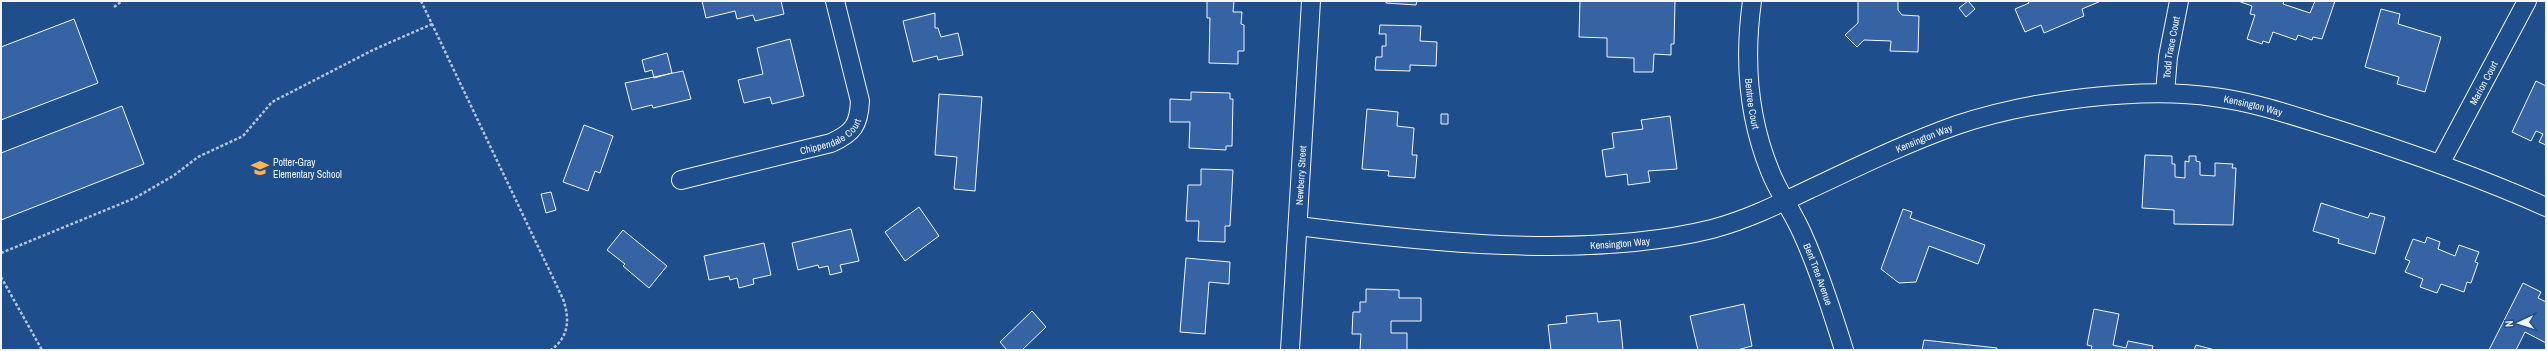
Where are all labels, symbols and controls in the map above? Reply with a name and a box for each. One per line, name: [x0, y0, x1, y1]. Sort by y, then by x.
street label: Todd Trace Court: [2160, 14, 2182, 79]
street label: Marion Court: [2466, 58, 2501, 107]
street label: Bentree Court: [1743, 78, 1763, 131]
street label: Kensington Way: [2223, 92, 2285, 119]
street label: Chippendale Court: [798, 116, 864, 157]
street label: Kensington Way: [1893, 120, 1955, 155]
street label: Newberry Street: [1292, 145, 1309, 205]
place label: Potter-Gray Elementary School: [273, 156, 342, 181]
school or university icon: Potter-Gray Elementary School: [250, 158, 270, 178]
street label: Kensington Way: [1590, 234, 1652, 252]
street label: Bent Tree Avenue: [1801, 241, 1836, 307]
north arrow: [2499, 303, 2539, 343]
text: N: [2502, 320, 2516, 327]

